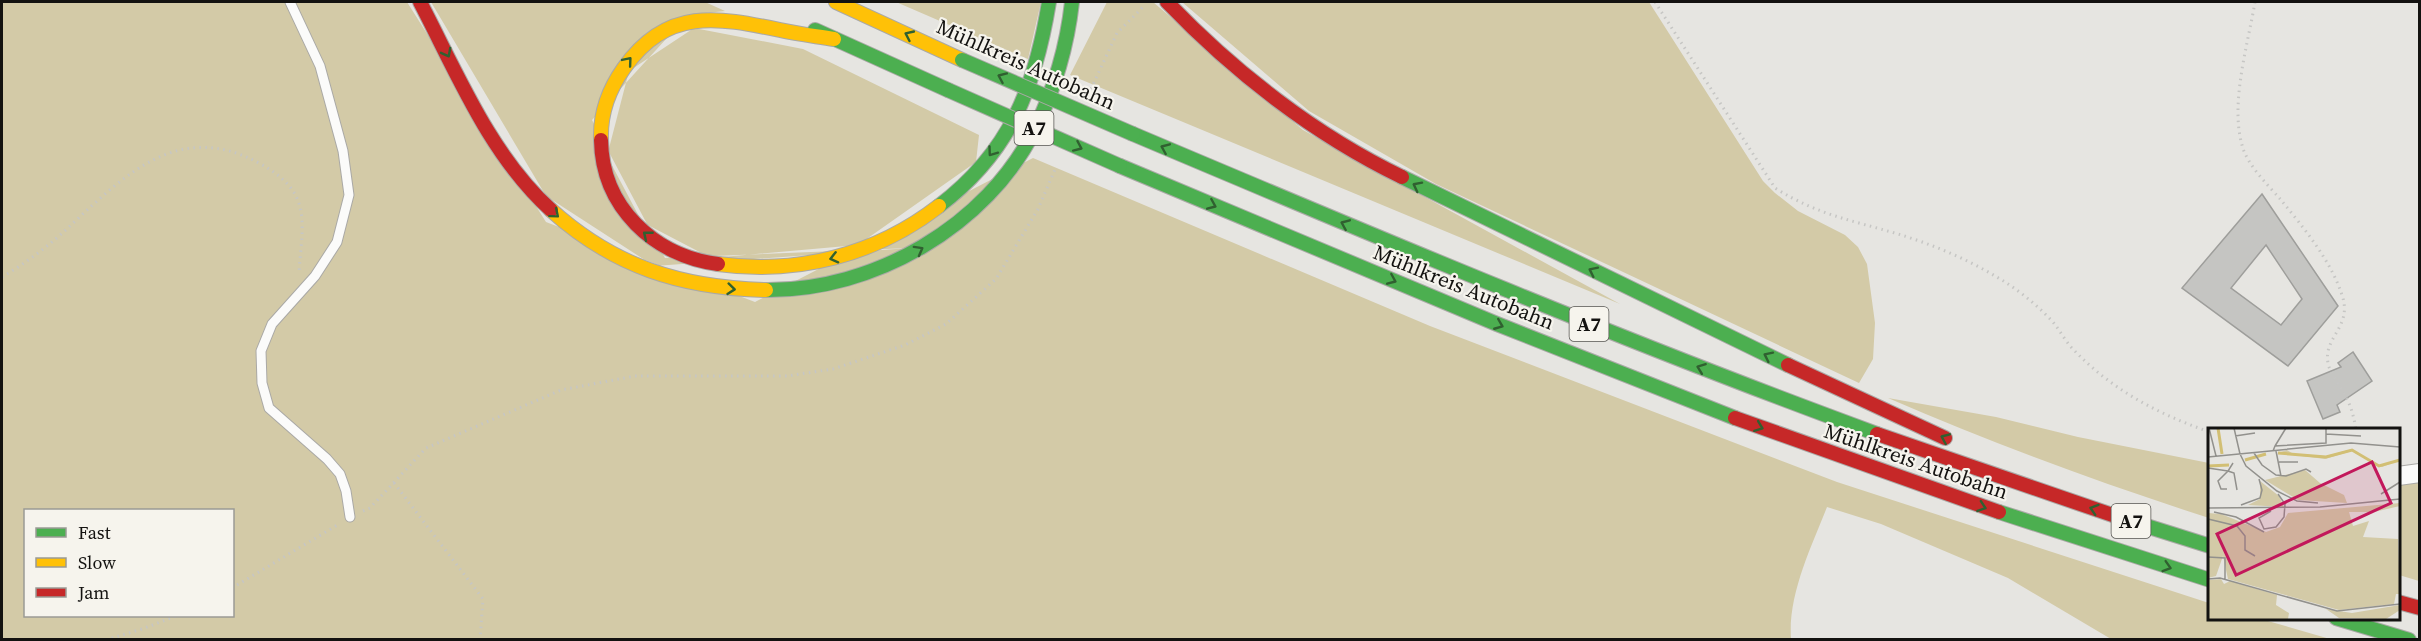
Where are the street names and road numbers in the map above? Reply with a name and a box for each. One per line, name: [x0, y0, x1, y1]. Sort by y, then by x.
street label: Mühlkreis Autobahn: [932, 12, 1120, 117]
road number: A7: [1014, 111, 1054, 145]
street label: Mühlkreis Autobahn: [1369, 237, 1559, 337]
road number: A7: [1570, 307, 1608, 341]
street label: Mühlkreis Autobahn: [1820, 416, 2012, 506]
road number: A7: [2112, 504, 2150, 538]

